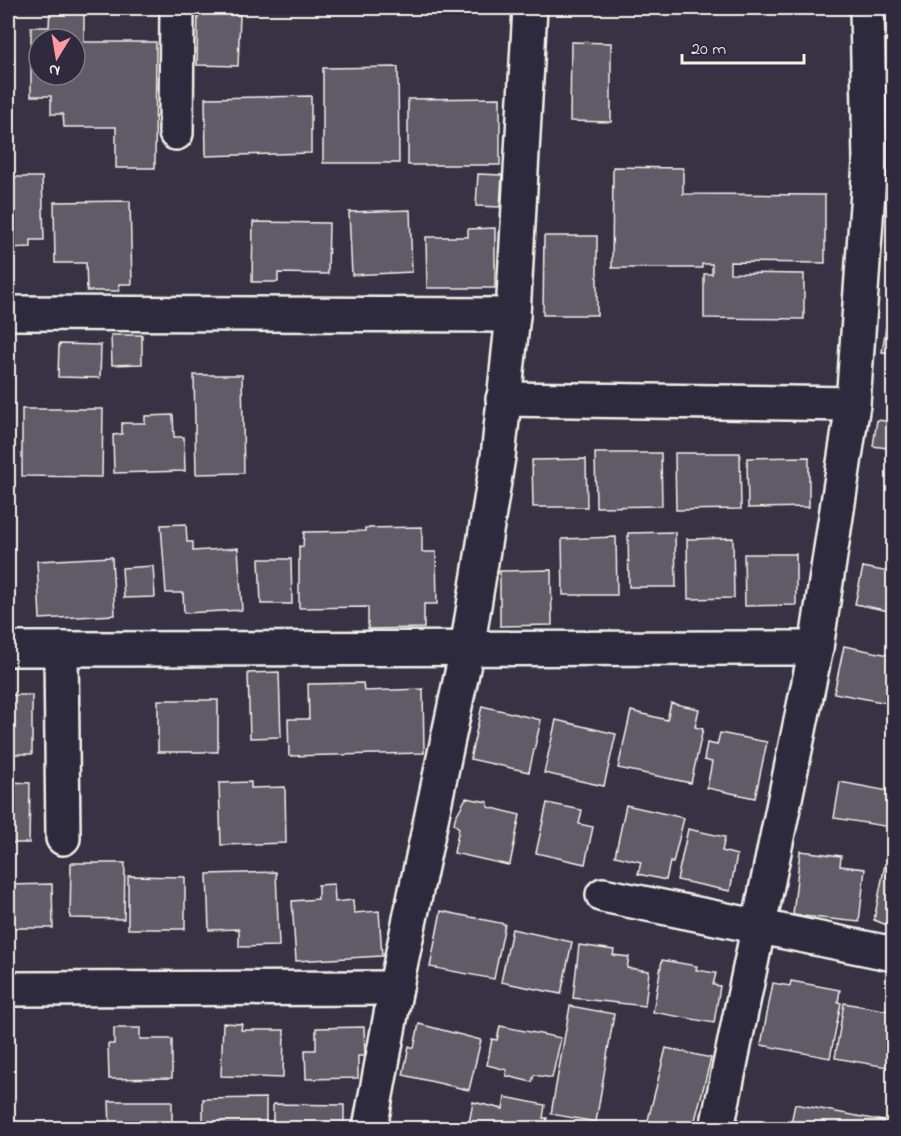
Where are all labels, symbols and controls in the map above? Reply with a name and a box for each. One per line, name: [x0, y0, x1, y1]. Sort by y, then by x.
north arrow: [27, 27, 87, 87]
scale bar: [682, 27, 804, 65]
text: 20 m: [691, 37, 726, 63]
text: N: [47, 57, 62, 83]

